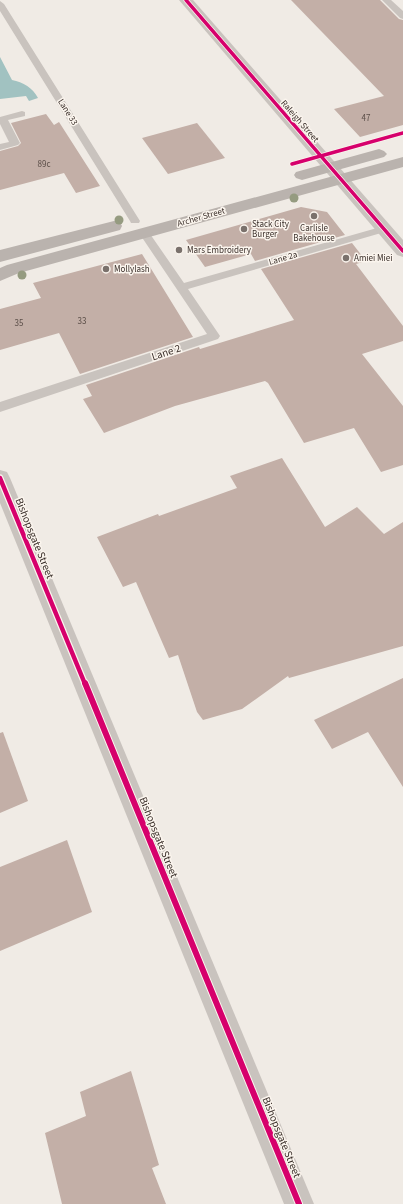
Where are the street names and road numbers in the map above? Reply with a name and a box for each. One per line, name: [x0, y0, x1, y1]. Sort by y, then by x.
street label: Lane 33: [54, 97, 81, 128]
street label: Raleigh Street: [278, 97, 322, 145]
street label: Archer Street: [176, 204, 226, 230]
street label: Lane 2a: [267, 248, 299, 269]
street label: Lane 2: [150, 341, 183, 364]
street label: Bishopsgate Street: [11, 496, 58, 581]
street label: Bishopsgate Street: [135, 795, 182, 880]
street label: Bishopsgate Street: [258, 1095, 305, 1180]

